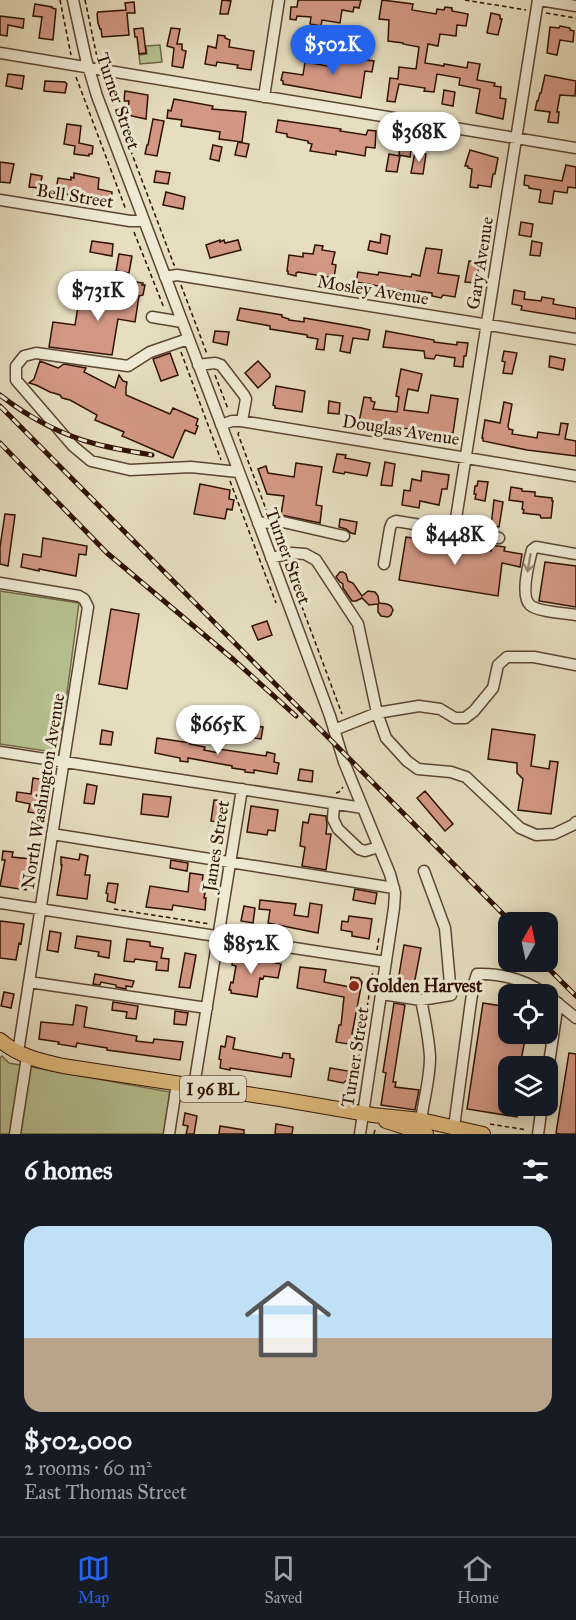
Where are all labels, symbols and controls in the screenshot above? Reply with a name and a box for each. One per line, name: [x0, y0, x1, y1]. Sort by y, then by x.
pin: $502K: [291, 25, 375, 76]
text: $502K: [305, 32, 362, 56]
street label: Turner Street: [91, 50, 145, 153]
pin: $368K: [377, 112, 461, 163]
text: $368K: [391, 119, 447, 143]
street label: Bell Street: [35, 179, 116, 213]
street label: Gary Avenue: [462, 215, 498, 311]
street label: Mosley Avenue: [316, 270, 430, 310]
pin: $731K: [56, 271, 140, 322]
text: $731K: [72, 278, 124, 302]
street label: Douglas Avenue: [341, 410, 461, 451]
street label: Turner Street: [260, 505, 316, 608]
pin: $448K: [413, 515, 497, 566]
text: $448K: [425, 522, 485, 546]
one-way arrow: [524, 552, 535, 572]
street label: North Washington Avenue: [17, 692, 70, 891]
pin: $665K: [176, 705, 260, 756]
text: $665K: [190, 712, 246, 736]
street label: James Street: [198, 798, 235, 895]
north arrow: [498, 912, 558, 972]
map controls: [498, 912, 558, 1116]
pin: $852K: [209, 924, 293, 975]
text: $852K: [223, 931, 279, 955]
place label: Golden Harvest: [366, 975, 483, 997]
marker: Golden Harvest: [347, 979, 361, 993]
button: locate: [498, 984, 558, 1044]
street label: Turner Street: [336, 1005, 374, 1109]
button: layers: [498, 1056, 558, 1116]
road number: I 96 BL: [180, 1076, 246, 1102]
text: 6 homes: [24, 1154, 113, 1186]
icon: filters: [519, 1154, 552, 1187]
icon: home: [234, 1265, 342, 1373]
text: $502,000: [24, 1424, 132, 1456]
text: 2 rooms · 60 m²: [24, 1456, 152, 1480]
text: East Thomas Street: [24, 1480, 187, 1504]
tab: Map: [77, 1552, 110, 1607]
tab: Saved: [265, 1552, 303, 1607]
tab: Home: [457, 1552, 499, 1607]

